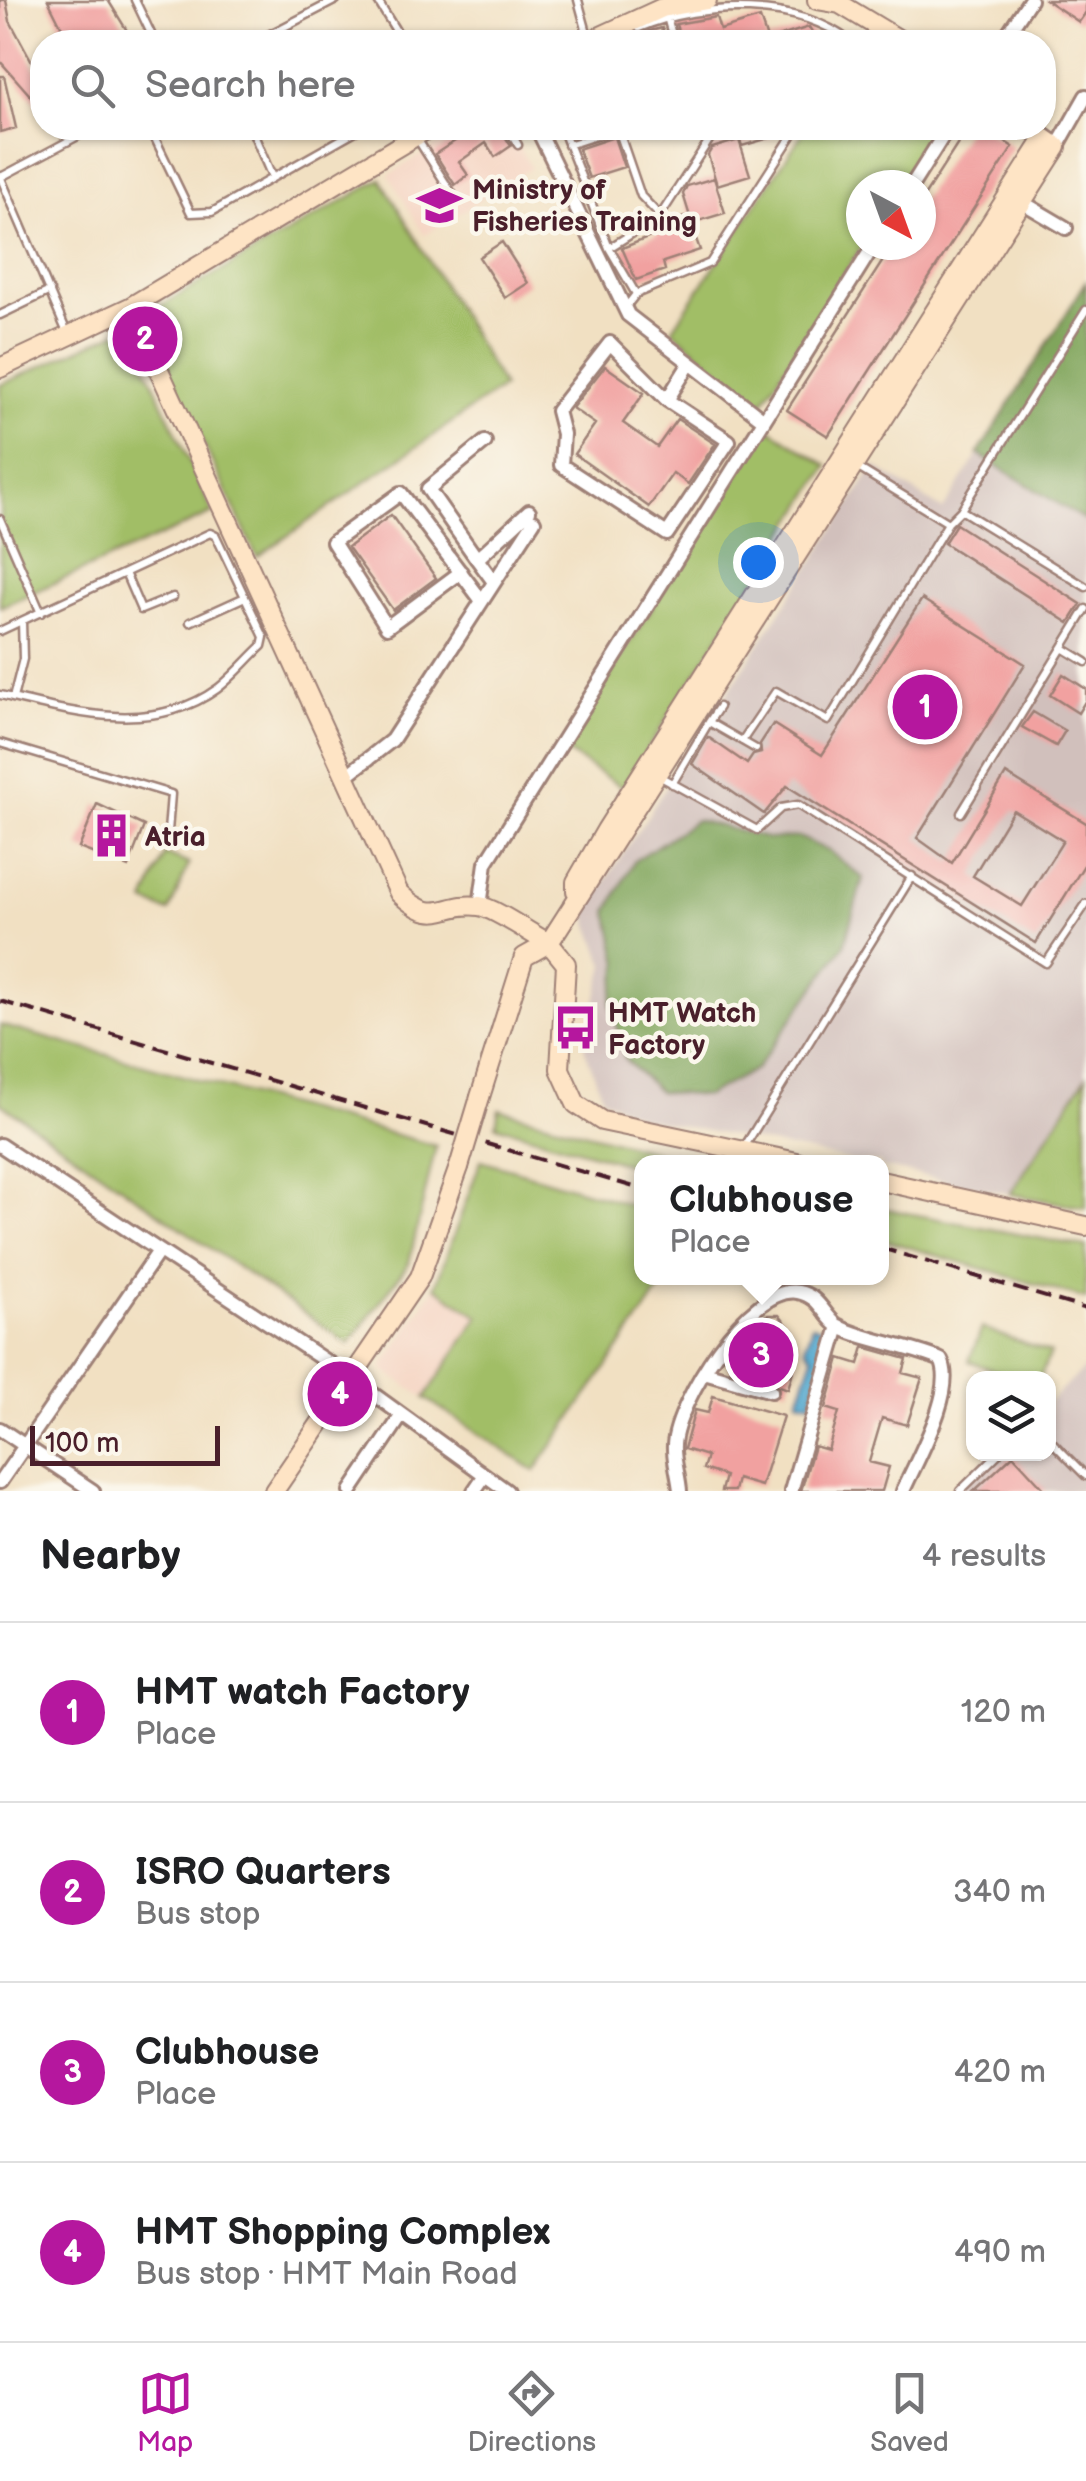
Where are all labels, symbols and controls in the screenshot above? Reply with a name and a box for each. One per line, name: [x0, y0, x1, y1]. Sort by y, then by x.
search box: [30, 30, 1056, 140]
icon: search: [65, 58, 120, 113]
text: Search here: [145, 63, 356, 108]
north arrow: [846, 170, 936, 260]
place label: Ministry of Fisheries Training: [472, 174, 697, 239]
school or university icon: Ministry of Fisheries Training: [415, 181, 463, 229]
pin: 2: [112, 302, 178, 376]
your location: [733, 537, 784, 588]
pin: 1: [892, 670, 958, 744]
building icon: Atria: [88, 812, 136, 860]
place label: Atria: [144, 821, 206, 854]
place label: HMT Watch Factory: [608, 997, 756, 1062]
bus stop icon: HMT Watch Factory: [551, 1004, 599, 1052]
popup: [634, 1155, 889, 1285]
text: Clubhouse: [669, 1178, 854, 1223]
text: Place: [669, 1223, 750, 1262]
pin: 3: [728, 1318, 794, 1392]
pin: 4: [308, 1356, 372, 1432]
map controls: [966, 1371, 1056, 1461]
button: layers: [966, 1371, 1056, 1461]
scale bar: [30, 1421, 220, 1466]
text: 100 m: [45, 1427, 119, 1460]
text: Nearby: [40, 1531, 180, 1582]
text: 4 results: [922, 1537, 1046, 1576]
text: HMT watch Factory: [135, 1670, 470, 1715]
text: 1: [66, 1693, 79, 1732]
text: 120 m: [961, 1693, 1046, 1732]
text: Place: [135, 1715, 216, 1754]
text: ISRO Quarters: [135, 1850, 391, 1895]
text: 2: [63, 1873, 82, 1912]
text: 340 m: [953, 1873, 1046, 1912]
text: Bus stop: [135, 1895, 261, 1934]
text: Clubhouse: [135, 2030, 319, 2075]
text: 3: [63, 2053, 82, 2092]
text: 420 m: [954, 2053, 1046, 2092]
text: Place: [135, 2075, 216, 2114]
text: HMT Shopping Complex: [135, 2210, 550, 2255]
text: 4: [63, 2233, 82, 2272]
text: 490 m: [954, 2233, 1046, 2272]
text: Bus stop · HMT Main Road: [135, 2255, 518, 2294]
tab: Map: [137, 2366, 193, 2459]
tab: Directions: [467, 2366, 596, 2459]
tab: Saved: [870, 2366, 949, 2459]

